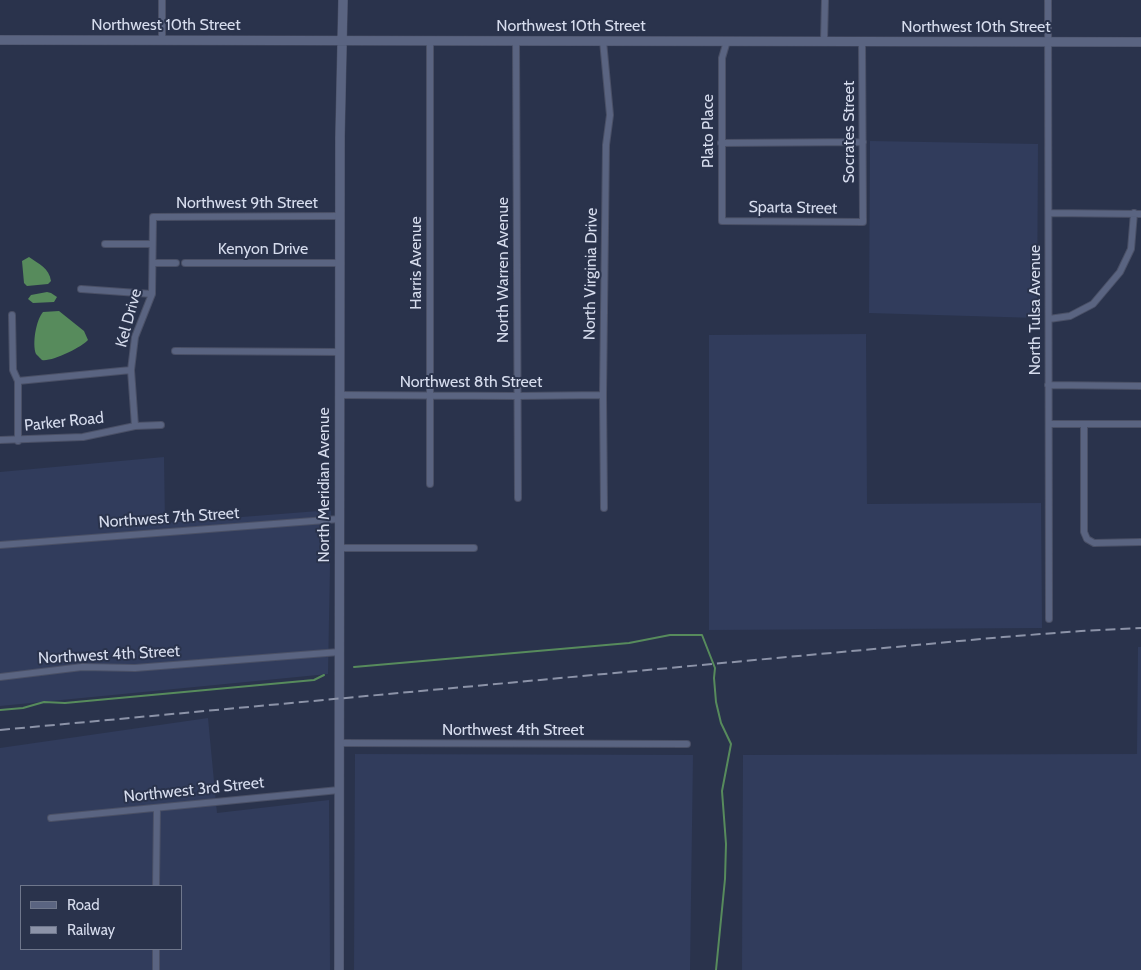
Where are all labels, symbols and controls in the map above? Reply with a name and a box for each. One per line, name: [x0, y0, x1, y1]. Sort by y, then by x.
street label: Northwest 10th Street: [91, 15, 241, 35]
street label: Northwest 10th Street: [496, 16, 646, 36]
street label: Northwest 10th Street: [901, 17, 1051, 37]
street label: Socrates Street: [839, 81, 859, 183]
street label: Plato Place: [698, 94, 718, 168]
street label: Northwest 9th Street: [176, 193, 318, 213]
street label: North Warren Avenue: [493, 197, 513, 343]
street label: Sparta Street: [748, 198, 838, 218]
street label: North Virginia Drive: [580, 208, 602, 340]
street label: Harris Avenue: [406, 216, 426, 310]
street label: Kenyon Drive: [218, 239, 308, 259]
street label: North Tulsa Avenue: [1025, 245, 1045, 375]
street label: Kel Drive: [112, 287, 146, 349]
street label: Northwest 8th Street: [400, 372, 542, 392]
street label: North Meridian Avenue: [314, 407, 334, 563]
street label: Parker Road: [23, 408, 105, 436]
street label: Northwest 7th Street: [98, 504, 240, 532]
street label: Northwest 4th Street: [37, 642, 181, 668]
street label: Northwest 4th Street: [442, 720, 584, 740]
street label: Northwest 3rd Street: [123, 773, 265, 807]
legend: [20, 885, 182, 950]
text: Road: [67, 896, 100, 914]
text: Railway: [67, 921, 115, 939]

